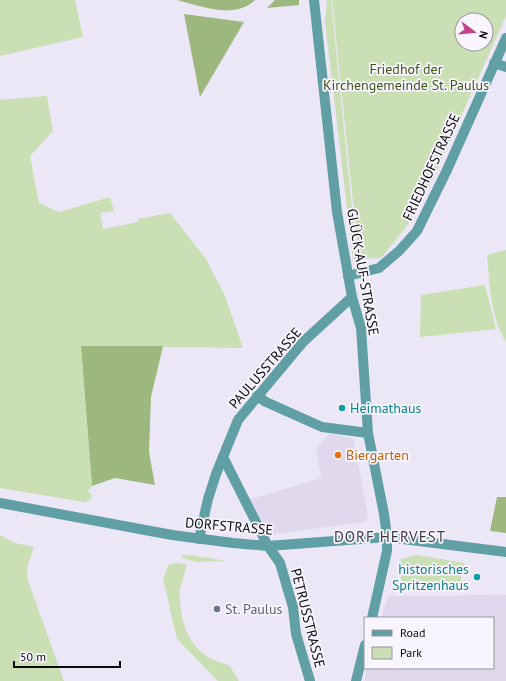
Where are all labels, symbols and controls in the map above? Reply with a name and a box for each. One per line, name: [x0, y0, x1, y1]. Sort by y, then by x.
north arrow: [454, 12, 494, 52]
text: N: [476, 29, 491, 40]
park label: Friedhof der Kirchengemeinde St. Paulus: [323, 60, 489, 94]
street label: FRIEDHOFSTRASSE: [398, 111, 464, 223]
street label: GLÜCK-AUF-STRASSE: [343, 207, 383, 337]
street label: PAULUSSTRASSE: [225, 324, 305, 412]
place label: Heimathaus: [350, 399, 421, 417]
marker: Heimathaus: [337, 403, 347, 413]
place label: Biergarten: [346, 446, 409, 464]
marker: Biergarten: [333, 450, 343, 460]
street label: DORFSTRASSE: [184, 513, 274, 539]
district label: DORF HERVEST: [334, 527, 446, 546]
place label: historisches Spritzenhaus: [392, 560, 469, 594]
street label: PETRUSSTRASSE: [287, 566, 329, 670]
marker: historisches Spritzenhaus: [472, 572, 482, 582]
place label: St. Paulus: [225, 600, 283, 618]
marker: St. Paulus: [212, 604, 222, 614]
legend: [364, 617, 494, 669]
text: Road: [400, 625, 425, 640]
scale bar: [14, 643, 120, 669]
text: Park: [400, 645, 422, 660]
text: 50 m: [20, 649, 46, 664]

